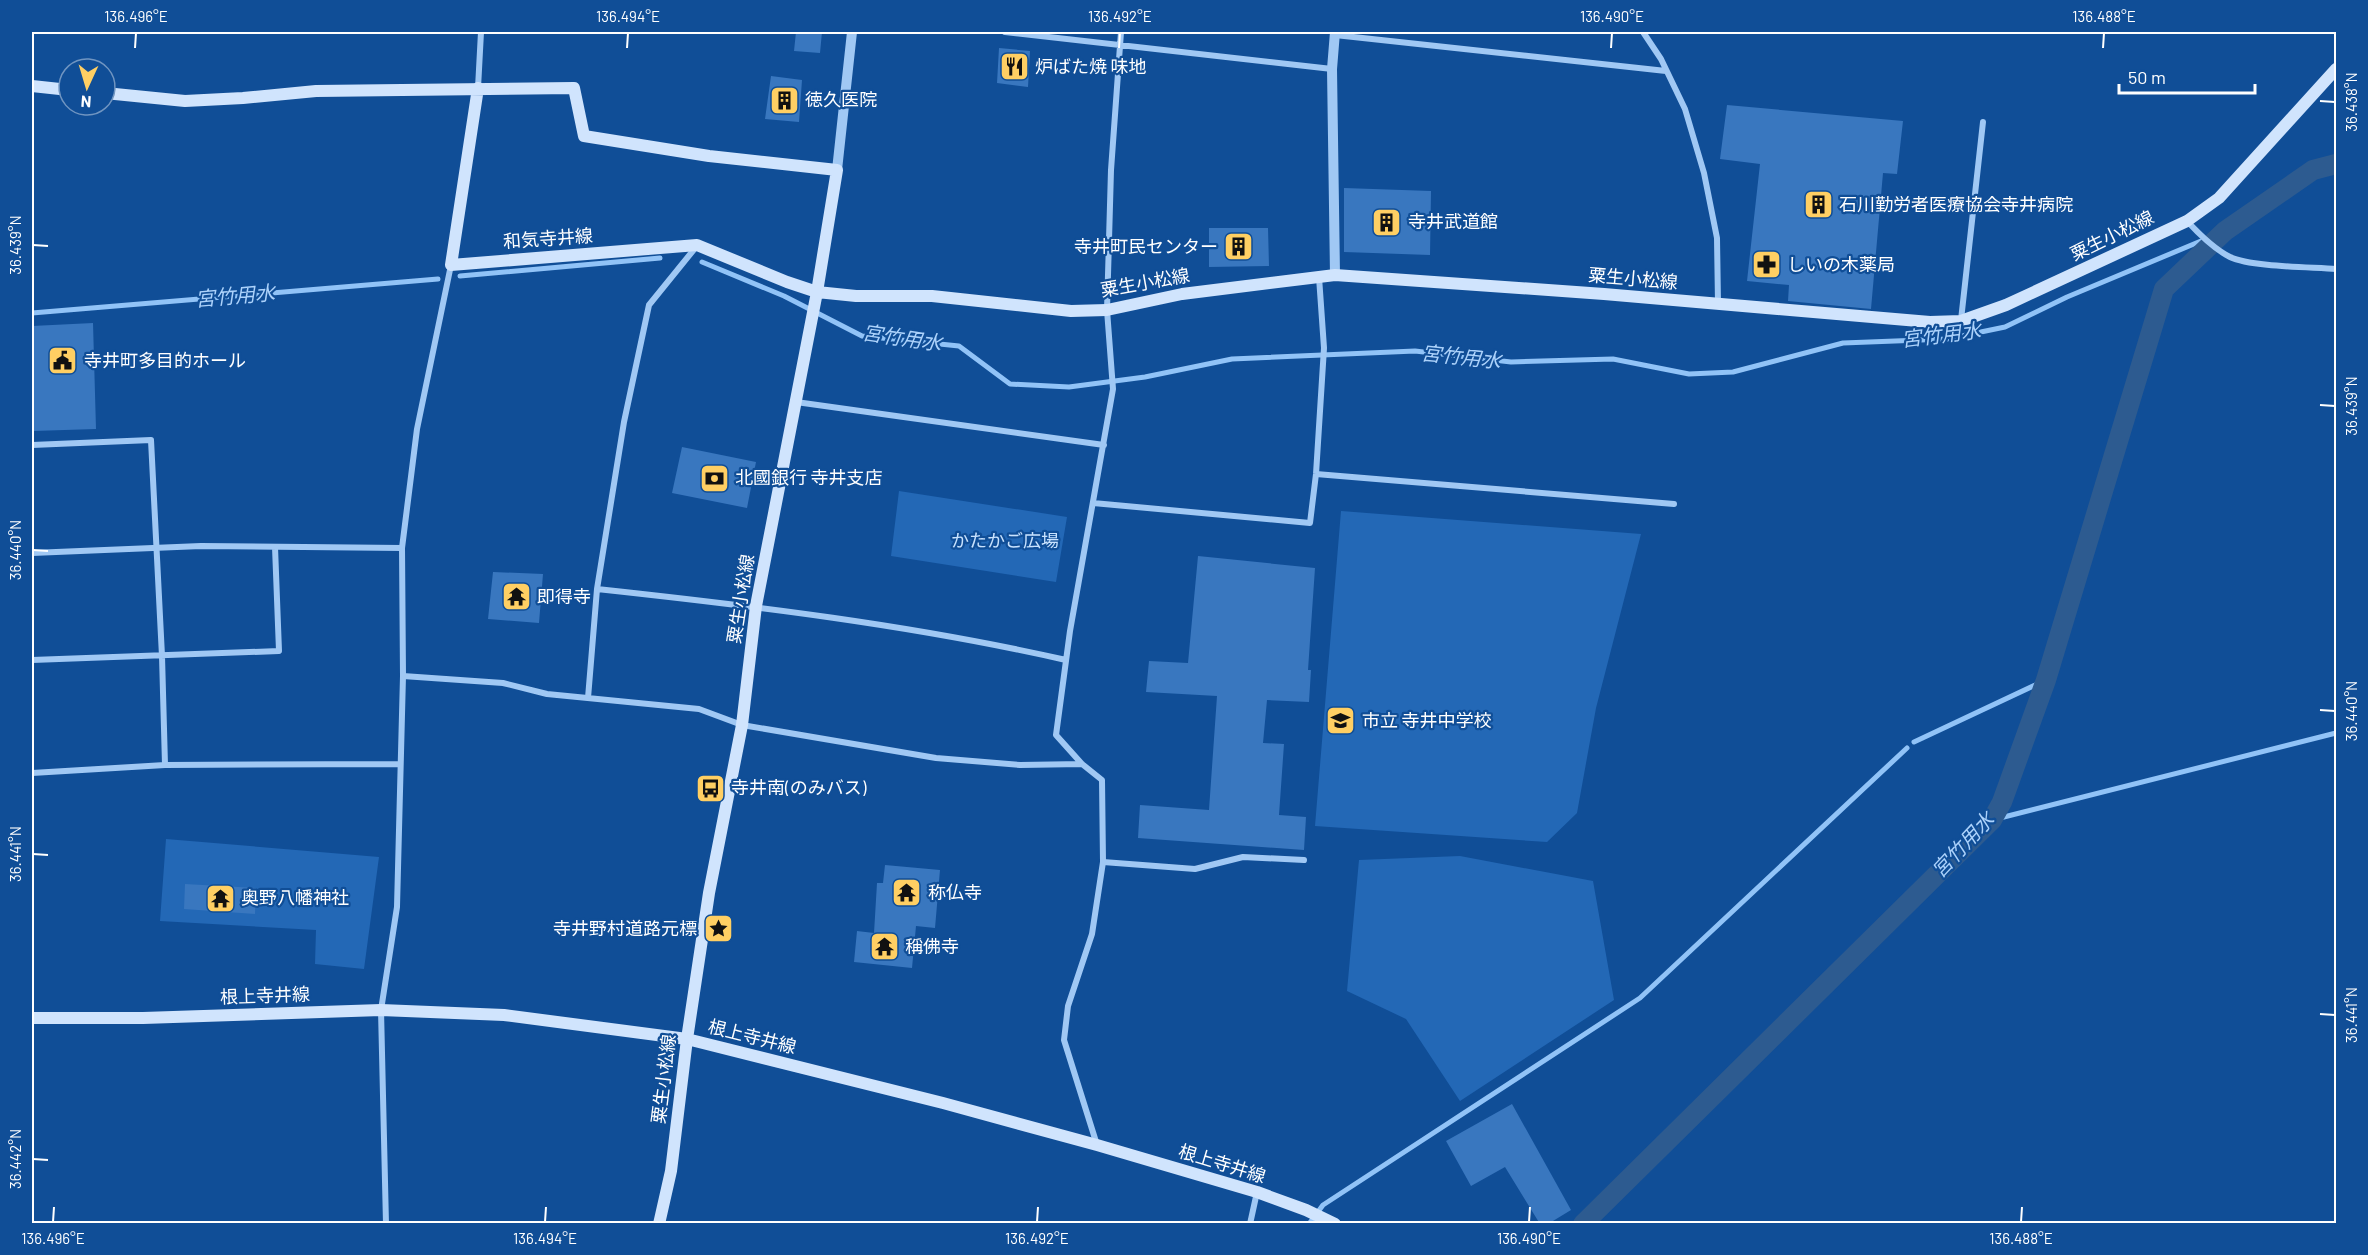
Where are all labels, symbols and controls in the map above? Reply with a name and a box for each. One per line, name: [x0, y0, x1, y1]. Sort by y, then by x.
text: 136.496°E: [104, 7, 168, 25]
text: 136.494°E: [596, 7, 660, 25]
text: 136.492°E: [1088, 7, 1152, 25]
text: 136.490°E: [1580, 7, 1644, 25]
text: 136.488°E: [2072, 7, 2136, 25]
restaurant icon: 炉ばた焼 味地: [998, 51, 1030, 83]
place label: 炉ばた焼 味地: [1035, 55, 1147, 77]
north arrow: [57, 57, 117, 117]
scale bar: [2119, 57, 2256, 95]
text: 50 m: [2128, 66, 2166, 88]
text: 36.438°N: [2342, 72, 2360, 132]
building icon: 徳久医院: [768, 84, 800, 116]
place label: 徳久医院: [805, 88, 877, 110]
text: N: [80, 93, 92, 112]
building icon: 石川勤労者医療協会寺井病院: [1802, 189, 1834, 221]
place label: 石川勤労者医療協会寺井病院: [1839, 193, 2073, 215]
street label: 粟生小松線: [2066, 205, 2157, 265]
building icon: 寺井武道館: [1371, 206, 1403, 238]
place label: 寺井武道館: [1408, 210, 1498, 232]
text: 36.439°N: [6, 215, 24, 275]
street label: 和気寺井線: [502, 224, 594, 252]
building icon: 寺井町民センター: [1223, 231, 1255, 263]
place label: 寺井町民センター: [1074, 235, 1218, 257]
pharmacy icon: しいの木薬局: [1750, 249, 1782, 281]
place label: しいの木薬局: [1787, 253, 1895, 275]
street label: 粟生小松線: [1099, 263, 1191, 301]
street label: 粟生小松線: [1587, 263, 1679, 293]
water label: 宮竹用水: [194, 279, 278, 310]
water label: 宮竹用水: [1900, 317, 1984, 351]
water label: 宮竹用水: [861, 320, 945, 355]
water label: 宮竹用水: [1420, 340, 1504, 372]
public building icon: 寺井町多目的ホール: [47, 345, 79, 377]
place label: 寺井町多目的ホール: [84, 349, 246, 371]
text: 36.439°N: [2342, 376, 2360, 436]
bank icon: 北國銀行 寺井支店: [698, 462, 730, 494]
place label: 北國銀行 寺井支店: [735, 466, 883, 488]
text: 36.440°N: [6, 520, 24, 580]
park label: かたかご広場: [951, 529, 1059, 551]
street label: 粟生小松線: [722, 553, 758, 645]
temple icon: 即得寺: [500, 581, 532, 613]
place label: 即得寺: [537, 585, 591, 607]
text: 36.440°N: [2342, 681, 2360, 741]
school or university icon: 市立 寺井中学校: [1325, 705, 1357, 737]
place label: 市立 寺井中学校: [1362, 709, 1492, 731]
bus stop icon: 寺井南(のみバス): [694, 772, 726, 804]
place label: 寺井南(のみバス): [731, 776, 867, 798]
water label: 宮竹用水: [1926, 805, 2000, 882]
text: 36.441°N: [6, 826, 24, 882]
temple icon: 称仏寺: [891, 877, 923, 909]
place label: 称仏寺: [928, 881, 982, 903]
temple icon: 奥野八幡神社: [204, 882, 236, 914]
place label: 奥野八幡神社: [241, 886, 349, 908]
place icon: 寺井野村道路元標: [702, 913, 734, 945]
place label: 寺井野村道路元標: [553, 917, 697, 939]
temple icon: 稱佛寺: [868, 931, 900, 963]
place label: 稱佛寺: [905, 935, 959, 957]
street label: 根上寺井線: [220, 982, 310, 1008]
text: 36.441°N: [2342, 987, 2360, 1043]
street label: 根上寺井線: [706, 1014, 799, 1058]
street label: 粟生小松線: [647, 1033, 679, 1125]
text: 36.442°N: [6, 1129, 24, 1189]
street label: 根上寺井線: [1176, 1139, 1269, 1187]
text: 136.496°E: [21, 1229, 85, 1247]
text: 136.494°E: [513, 1229, 577, 1247]
text: 136.492°E: [1005, 1229, 1069, 1247]
text: 136.490°E: [1497, 1229, 1561, 1247]
text: 136.488°E: [1989, 1229, 2053, 1247]

